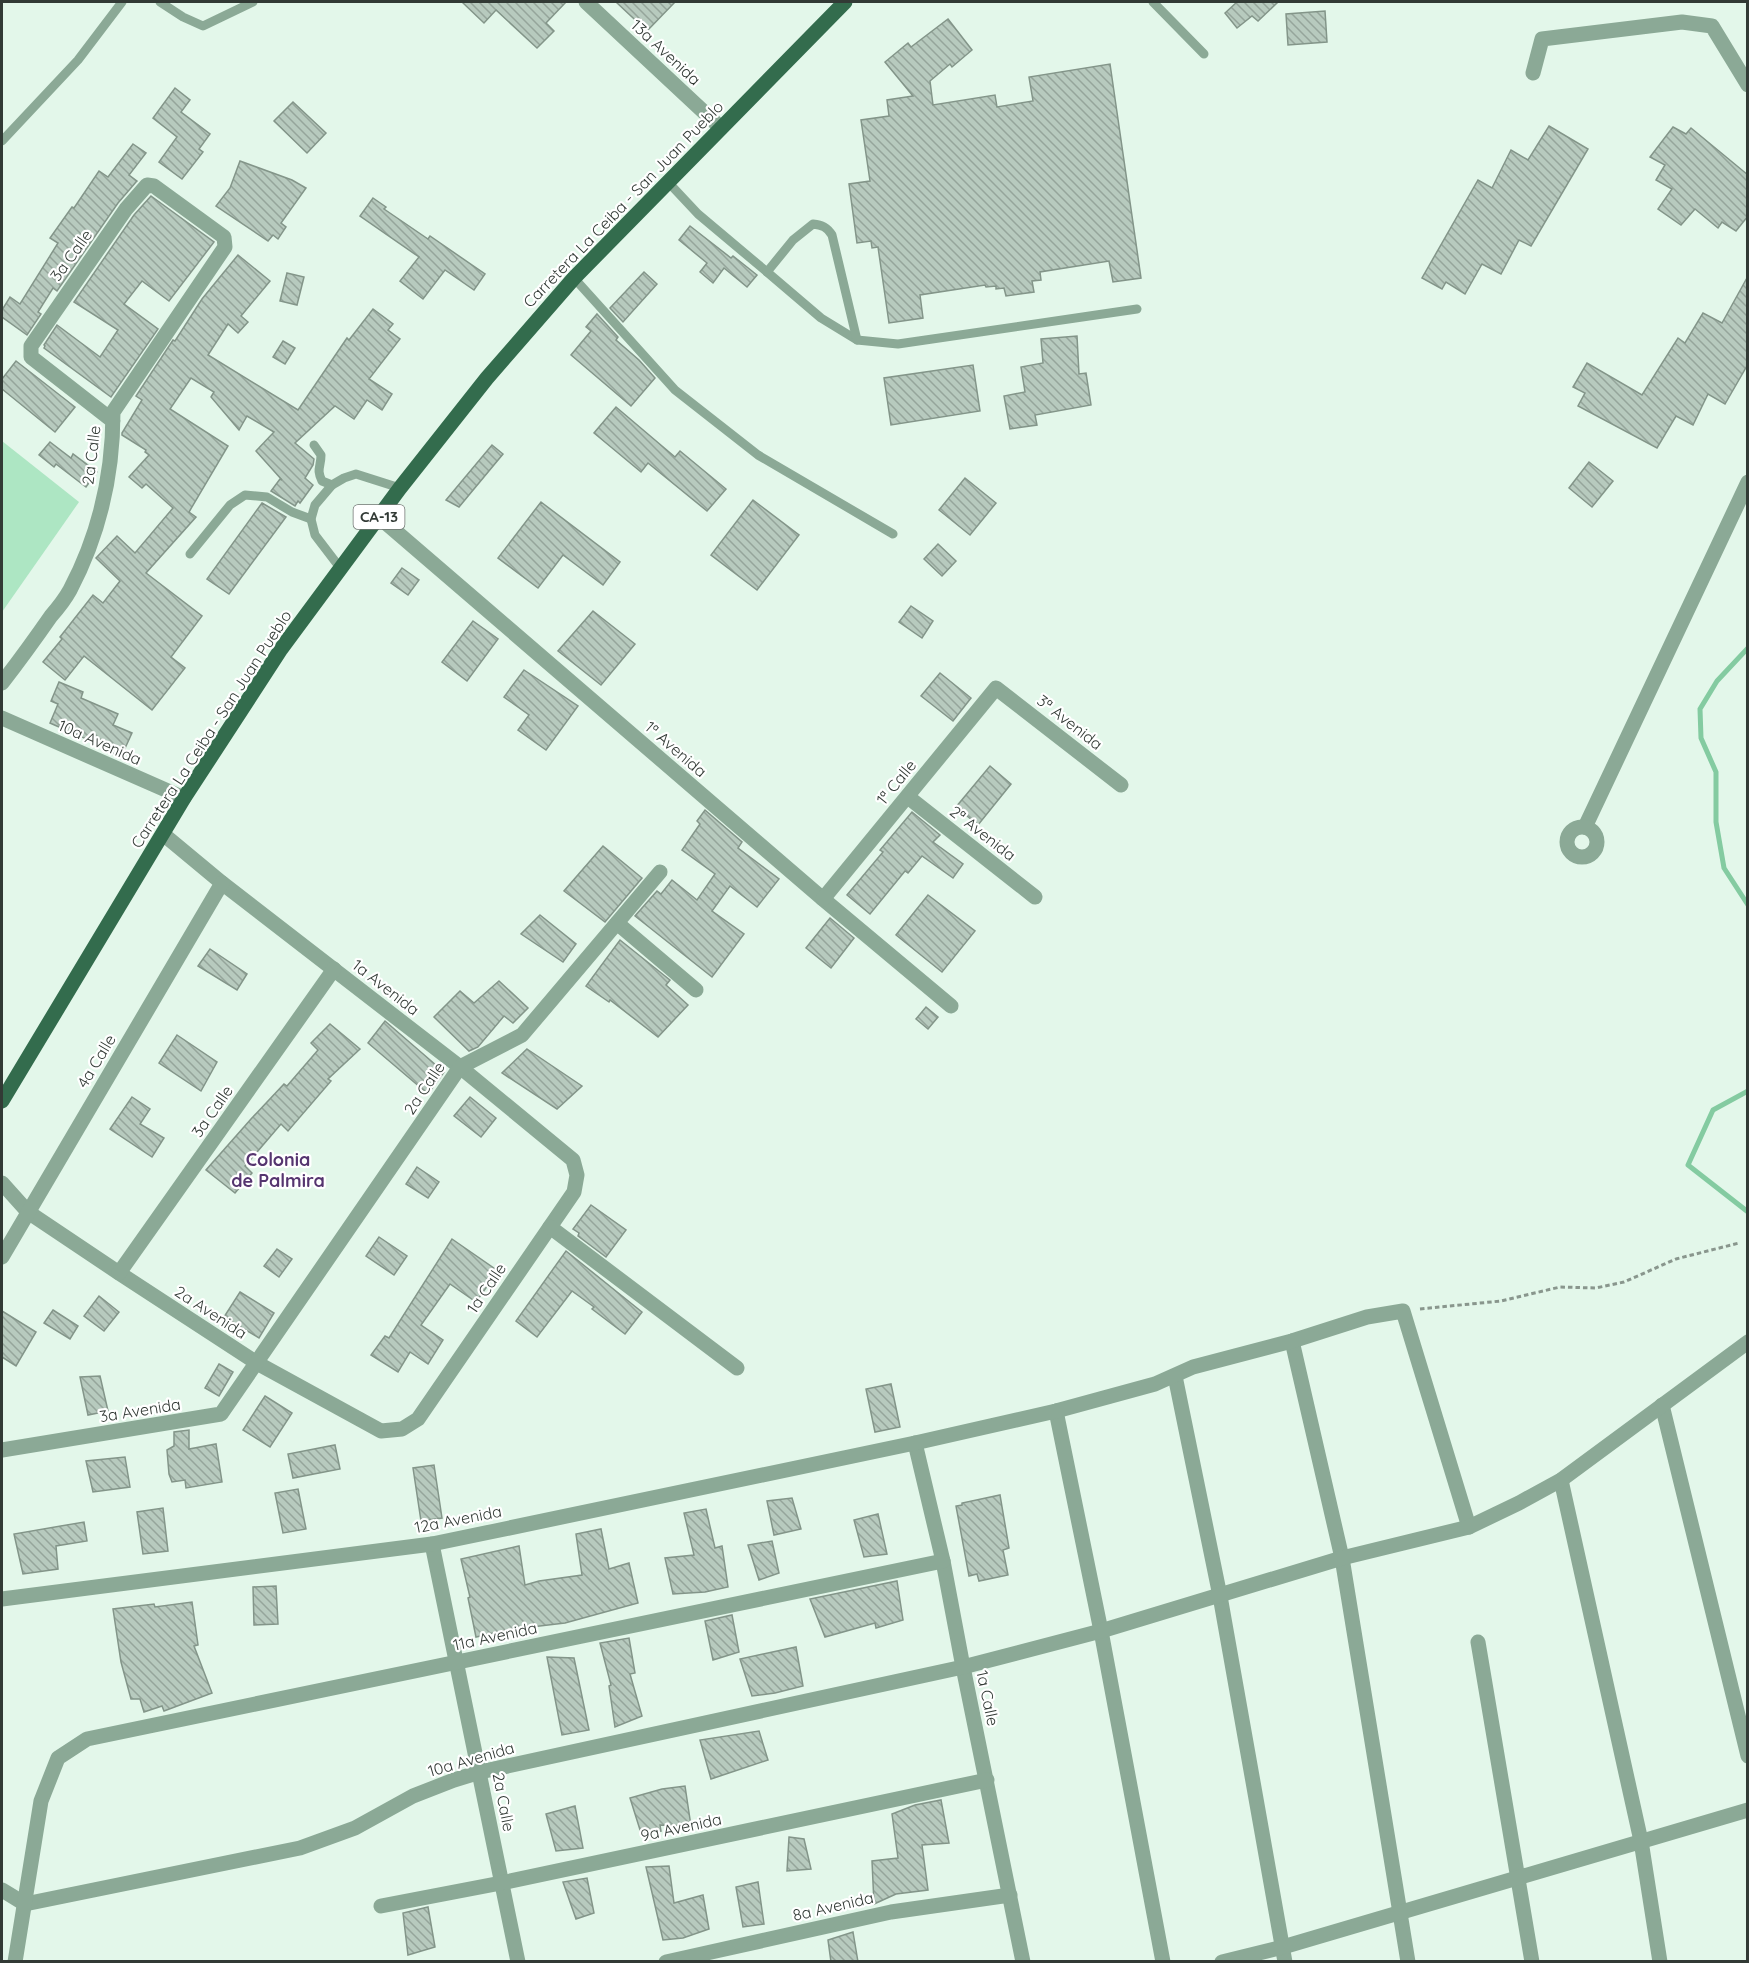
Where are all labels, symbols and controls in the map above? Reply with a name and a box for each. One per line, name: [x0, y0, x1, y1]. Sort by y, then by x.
street label: 13a Avenida: [627, 15, 705, 89]
street label: Carretera La Ceiba - San Juan Pueblo: [519, 96, 727, 312]
street label: 3a Calle: [46, 225, 96, 285]
street label: 2a Calle: [77, 424, 105, 486]
road number: CA-13: [354, 505, 404, 529]
street label: Carretera La Ceiba - San Juan Pueblo: [126, 606, 296, 852]
street label: 3ª Avenida: [1033, 690, 1107, 754]
street label: 10a Avenida: [55, 715, 145, 769]
street label: 1ª Avenida: [641, 717, 711, 781]
street label: 1ª Calle: [872, 755, 920, 809]
street label: 2ª Avenida: [946, 801, 1020, 865]
street label: 1a Avenida: [349, 955, 423, 1019]
street label: 4a Calle: [72, 1031, 120, 1091]
street label: 2a Calle: [399, 1058, 449, 1118]
street label: 3a Calle: [187, 1081, 237, 1141]
district label: Colonia de Palmira: [231, 1148, 325, 1192]
street label: 1a Calle: [462, 1259, 510, 1317]
street label: 2a Avenida: [171, 1281, 251, 1343]
street label: 3a Avenida: [98, 1394, 182, 1426]
street label: 12a Avenida: [413, 1501, 503, 1537]
street label: 11a Avenida: [451, 1617, 539, 1655]
street label: 1a Calle: [972, 1668, 1004, 1728]
street label: 10a Avenida: [426, 1737, 516, 1781]
street label: 2a Calle: [489, 1771, 519, 1833]
street label: 9a Avenida: [639, 1809, 723, 1845]
street label: 8a Avenida: [791, 1887, 875, 1925]

